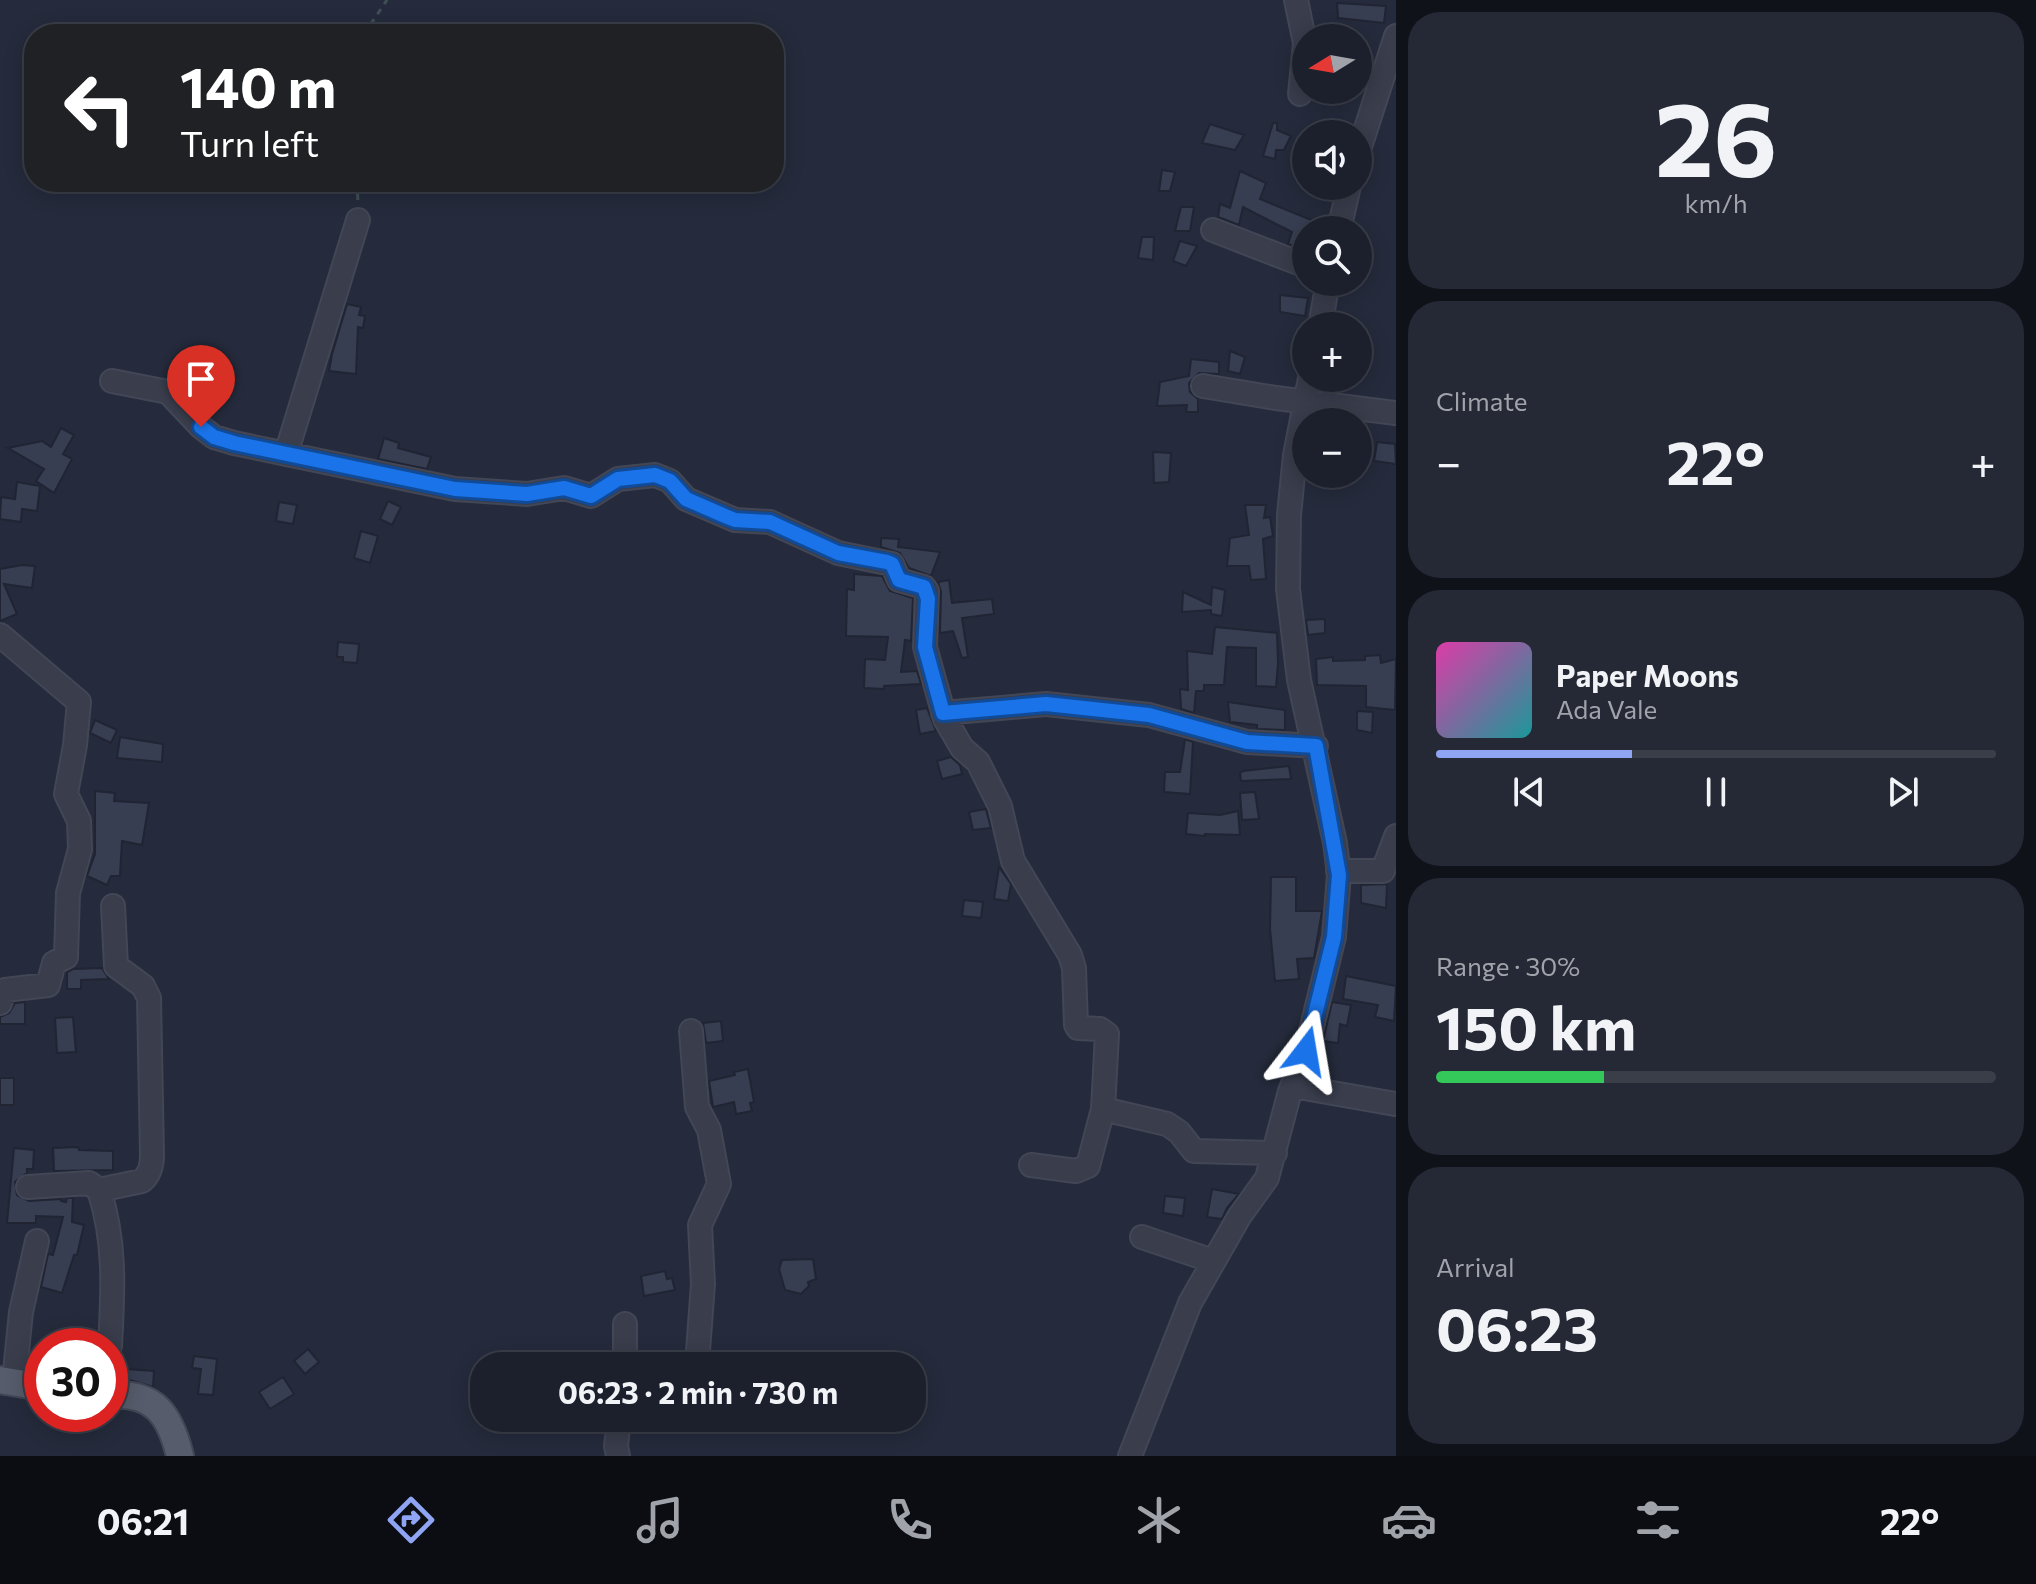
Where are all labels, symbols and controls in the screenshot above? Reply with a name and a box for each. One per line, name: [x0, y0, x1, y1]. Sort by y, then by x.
north arrow: [1292, 24, 1372, 104]
map controls: [1292, 24, 1372, 488]
text: 140 m: [180, 51, 336, 120]
icon: left: [48, 56, 152, 160]
text: 26: [1655, 71, 1777, 198]
text: Turn left: [180, 120, 319, 164]
button: sound: [1292, 120, 1372, 200]
text: km/h: [1684, 187, 1748, 218]
button: search: [1292, 216, 1372, 296]
button: +: [1292, 312, 1372, 392]
pin: [167, 345, 235, 427]
icon: arrive: [179, 357, 223, 401]
text: Climate: [1436, 385, 1528, 416]
button: −: [1292, 408, 1372, 488]
text: 22°: [1666, 424, 1765, 497]
text: −: [1436, 434, 1461, 488]
text: +: [1970, 434, 1996, 488]
text: Paper Moons: [1556, 656, 1739, 693]
text: Ada Vale: [1556, 693, 1657, 724]
icon: previous: [1507, 770, 1551, 814]
icon: pause: [1694, 770, 1738, 814]
icon: next: [1881, 770, 1925, 814]
text: Range · 30%: [1436, 950, 1580, 981]
text: 150 km: [1436, 989, 1636, 1062]
position arrow: [1264, 1009, 1348, 1093]
text: Arrival: [1436, 1251, 1515, 1282]
text: 06:23: [1436, 1290, 1598, 1363]
speed limit sign: 30: [24, 1328, 128, 1432]
text: 06:23 · 2 min · 730 m: [558, 1373, 838, 1410]
icon: directions: [383, 1492, 439, 1548]
icon: music: [632, 1492, 688, 1548]
icon: phone: [882, 1492, 938, 1548]
icon: climate: [1131, 1492, 1187, 1548]
icon: car: [1381, 1492, 1437, 1548]
icon: filters: [1630, 1492, 1686, 1548]
text: 06:21: [97, 1498, 189, 1542]
text: 22°: [1880, 1498, 1939, 1542]

